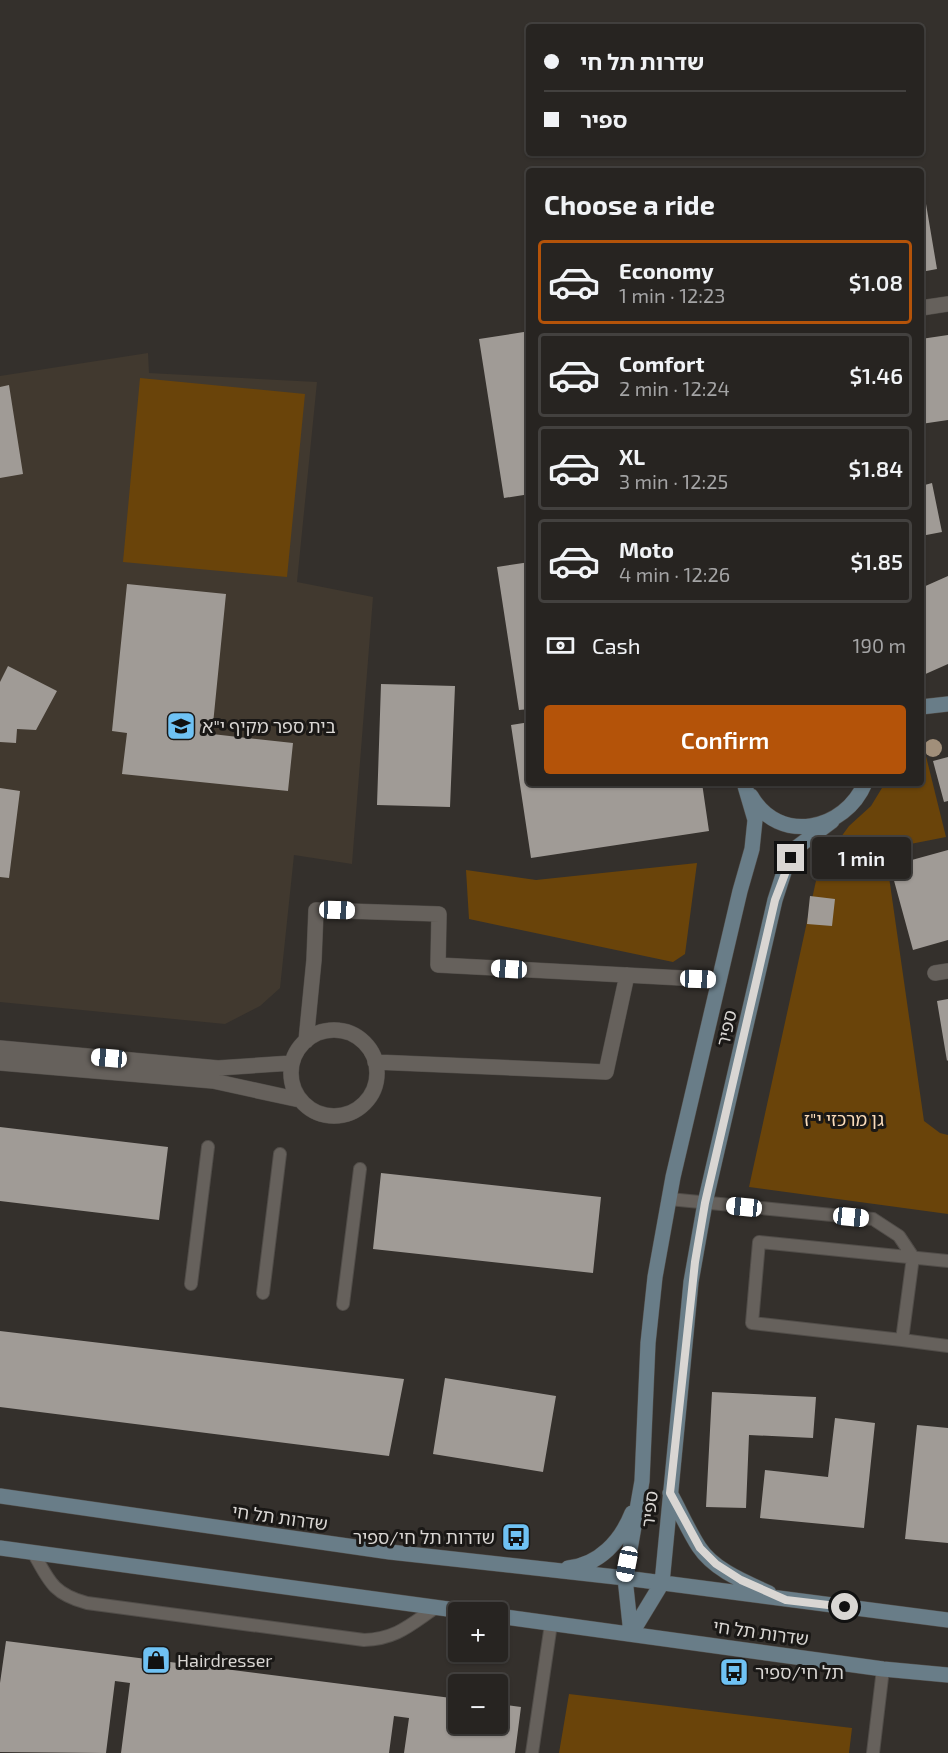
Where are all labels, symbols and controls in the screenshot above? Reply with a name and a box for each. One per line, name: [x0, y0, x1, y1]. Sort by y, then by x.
text: שדרות תל חי: [580, 48, 704, 74]
text: ספיר: [580, 106, 627, 132]
text: Choose a ride: [544, 188, 715, 220]
icon: car: [547, 255, 601, 309]
text: Economy: [619, 257, 714, 283]
text: $1.08: [849, 269, 903, 295]
text: 1 min · 12:23: [619, 283, 725, 307]
icon: car: [547, 348, 601, 402]
text: Comfort: [619, 350, 704, 376]
text: $1.46: [849, 362, 903, 388]
text: 2 min · 12:24: [619, 376, 730, 400]
icon: car: [547, 441, 601, 495]
text: XL: [619, 443, 645, 469]
text: $1.84: [849, 455, 903, 481]
text: 3 min · 12:25: [619, 469, 728, 493]
icon: car: [547, 534, 601, 588]
text: Moto: [619, 536, 674, 562]
text: $1.85: [850, 548, 903, 574]
text: 4 min · 12:26: [619, 562, 730, 586]
icon: cash: [544, 629, 577, 662]
text: Cash: [592, 632, 641, 658]
text: 190 m: [853, 633, 906, 657]
button: Confirm: [544, 705, 906, 774]
school or university icon: בית ספר מקיף י"א: [165, 710, 197, 742]
place label: בית ספר מקיף י"א: [202, 715, 336, 737]
callout: 1 min: [812, 837, 911, 879]
route end: [777, 844, 804, 871]
text: 1 min: [838, 846, 885, 870]
car: [319, 900, 355, 920]
car: [491, 959, 527, 979]
car: [680, 969, 716, 989]
street label: ספיר: [711, 1008, 741, 1048]
car: [90, 1047, 128, 1069]
park label: גן מרכזי י"ז: [804, 1108, 884, 1130]
car: [725, 1196, 763, 1218]
car: [832, 1206, 870, 1228]
street label: ספיר: [636, 1490, 662, 1528]
street label: שדרות תל חי: [231, 1499, 329, 1535]
bus stop icon: שדרות תל חי/ספיר: [500, 1521, 532, 1553]
place label: שדרות תל חי/ספיר: [353, 1526, 495, 1548]
car: [615, 1545, 639, 1583]
route start: [831, 1593, 858, 1620]
map controls: [448, 1602, 508, 1734]
button: +: [448, 1602, 508, 1662]
street label: שדרות תל חי: [712, 1614, 810, 1650]
shop icon: Hairdresser: [140, 1644, 172, 1676]
place label: Hairdresser: [177, 1649, 273, 1671]
bus stop icon: תל חי/ספיר: [718, 1656, 750, 1688]
place label: תל חי/ספיר: [755, 1661, 844, 1683]
button: −: [448, 1674, 508, 1734]

